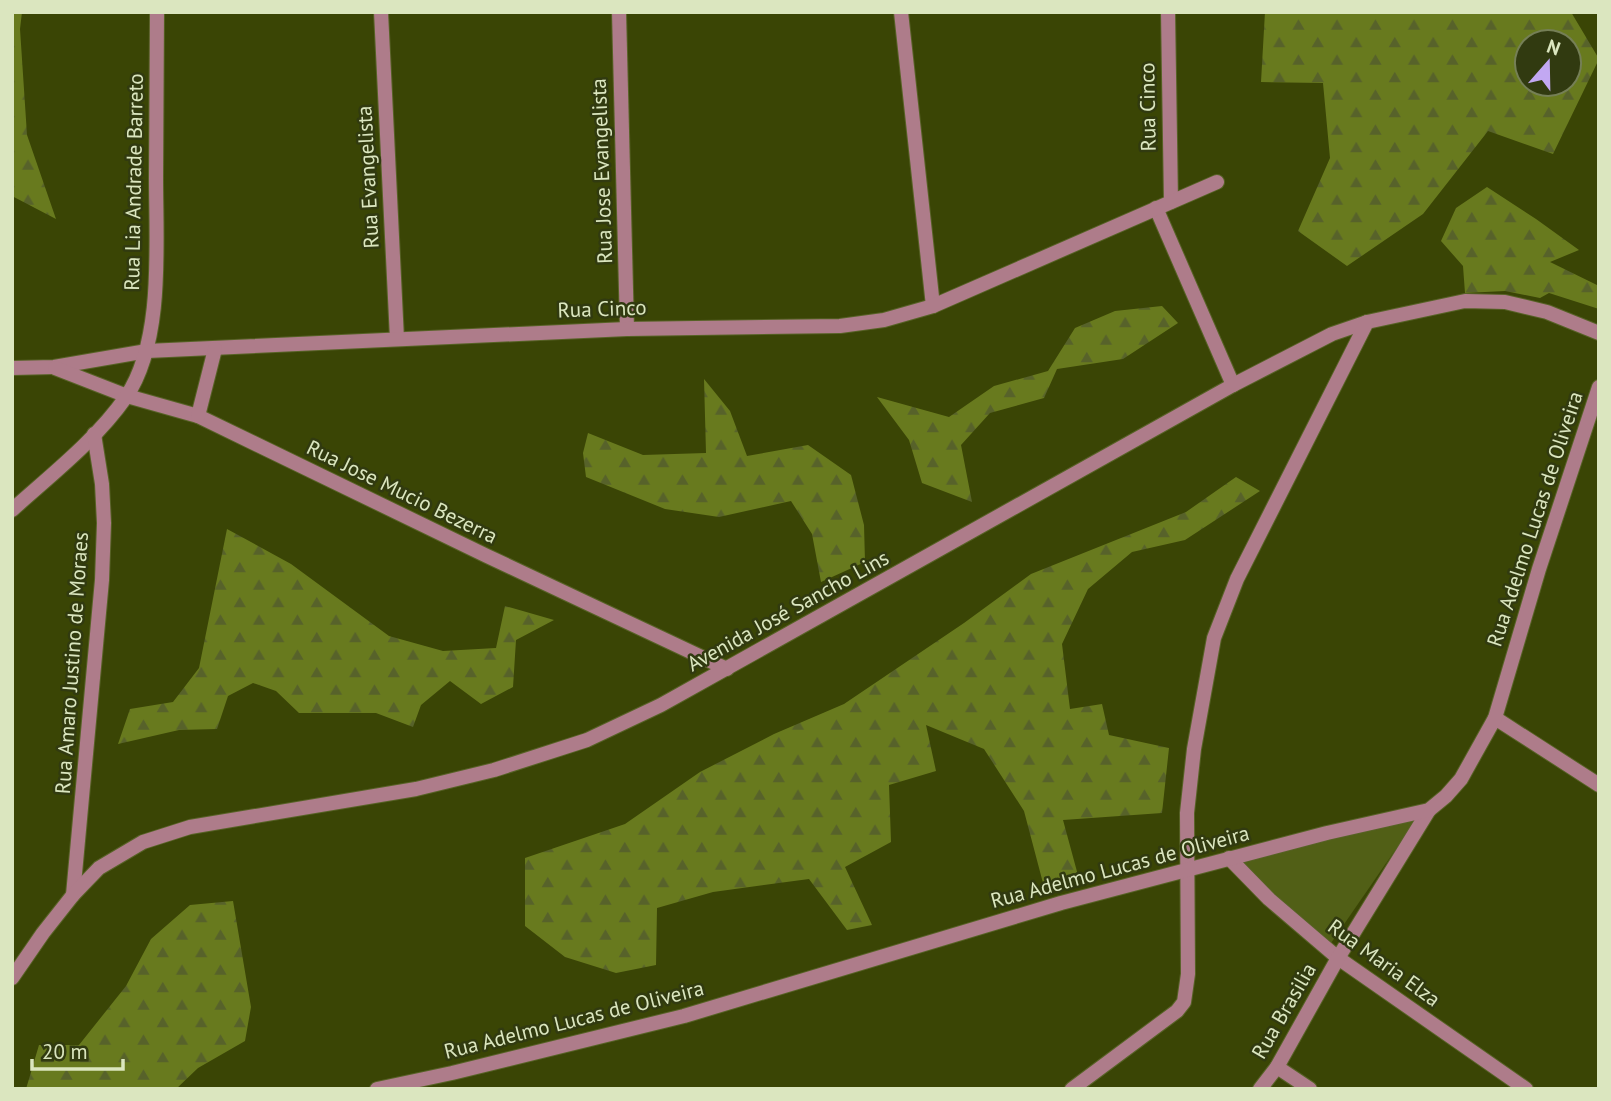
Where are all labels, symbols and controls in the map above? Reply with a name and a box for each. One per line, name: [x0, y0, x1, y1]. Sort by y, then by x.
north arrow: [1513, 28, 1583, 98]
text: N: [1544, 34, 1564, 60]
street label: Rua Cinco: [1133, 62, 1162, 152]
street label: Rua Lia Andrade Barreto: [118, 73, 149, 291]
street label: Rua Jose Evangelista: [585, 78, 618, 264]
street label: Rua Evangelista: [350, 105, 385, 249]
street label: Rua Cinco: [557, 293, 647, 324]
street label: Rua Adelmo Lucas de Oliveira: [1480, 388, 1589, 650]
street label: Rua Jose Mucio Bezerra: [302, 434, 502, 550]
street label: Rua Amaro Justino de Moraes: [49, 531, 94, 795]
street label: Avenida José Sancho Lins: [682, 544, 893, 677]
street label: Rua Adelmo Lucas de Oliveira: [988, 819, 1252, 914]
street label: Rua Maria Elza: [1323, 913, 1446, 1012]
street label: Rua Brasilia: [1245, 958, 1322, 1063]
street label: Rua Adelmo Lucas de Oliveira: [441, 974, 707, 1065]
scale bar: [32, 1028, 122, 1072]
text: 20 m: [42, 1038, 88, 1065]

